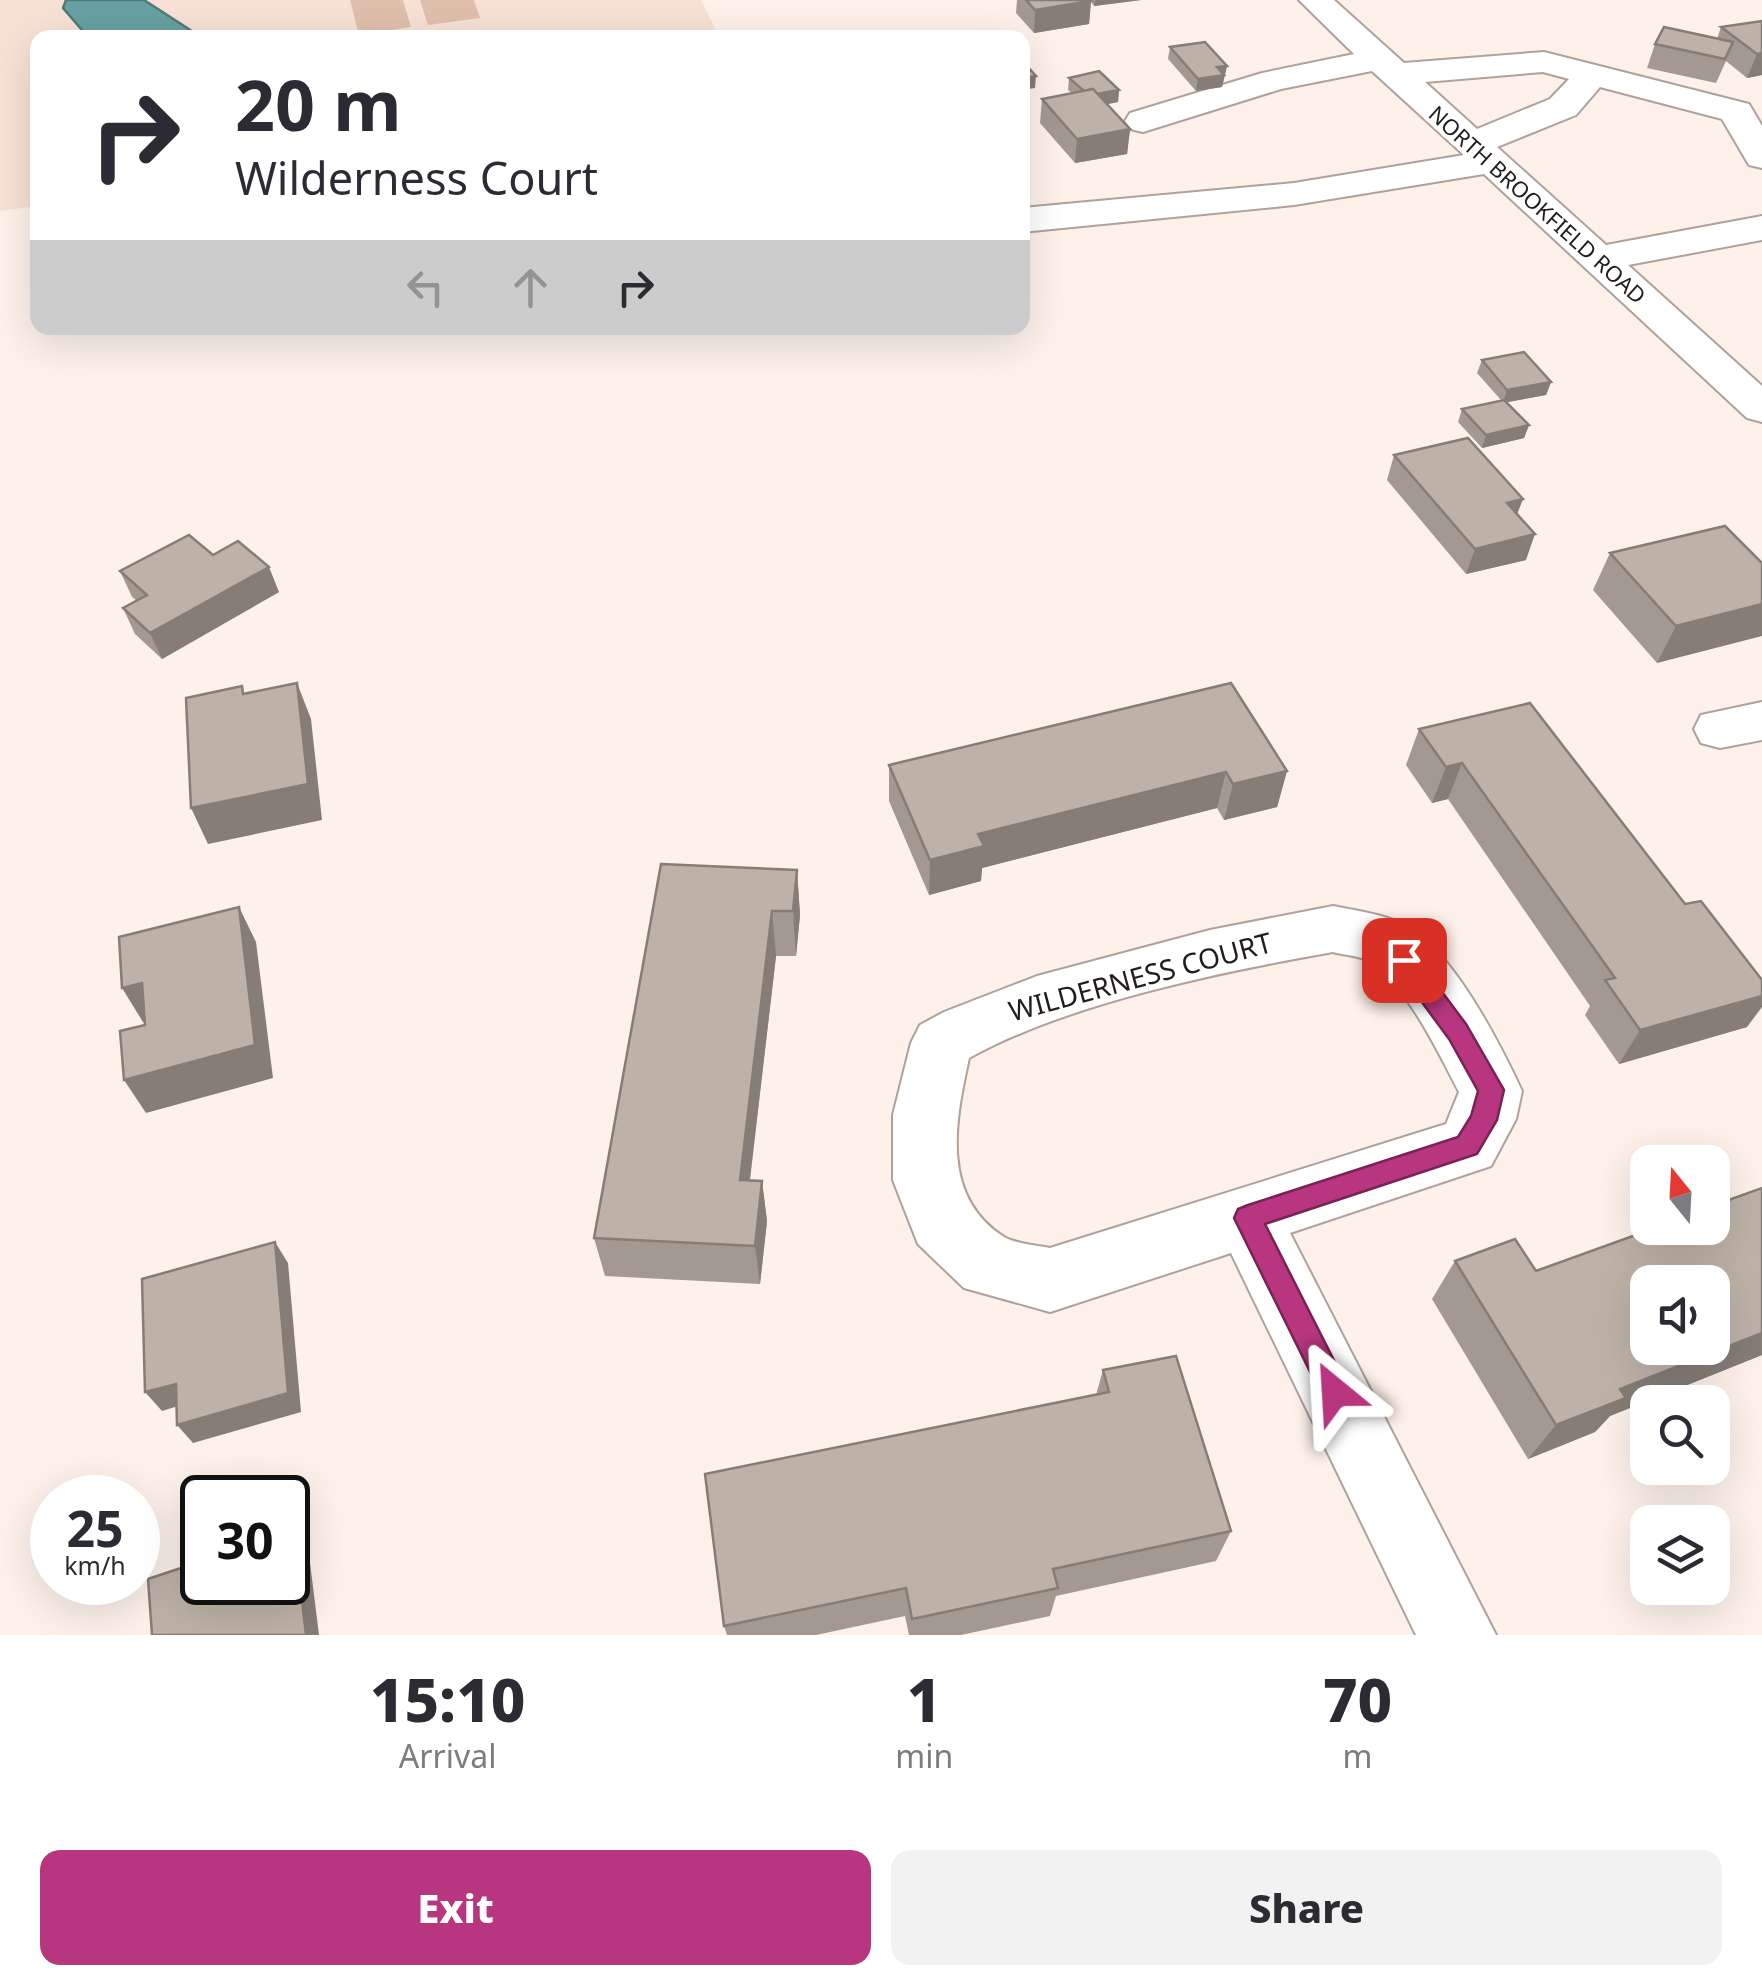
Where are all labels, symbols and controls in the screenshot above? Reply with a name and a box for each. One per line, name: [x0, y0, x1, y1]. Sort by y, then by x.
text: 20 m: [235, 56, 402, 152]
icon: right: [70, 70, 200, 200]
street label: NORTH BROOKFIELD ROAD: [1423, 98, 1653, 310]
text: Wilderness Court: [235, 147, 598, 208]
icon: left: [398, 260, 453, 315]
icon: ahead: [503, 260, 558, 315]
icon: right: [608, 260, 663, 315]
pin: [1362, 918, 1447, 1003]
street label: WILDERNESS COURT: [1004, 922, 1276, 1029]
icon: arrive: [1377, 933, 1432, 988]
north arrow: [1630, 1145, 1730, 1245]
map controls: [1630, 1145, 1730, 1605]
button: sound: [1630, 1265, 1730, 1365]
position arrow: [1283, 1340, 1387, 1444]
button: search: [1630, 1385, 1730, 1485]
speed limit sign: 30: [180, 1475, 310, 1605]
text: 25: [66, 1494, 124, 1562]
button: layers: [1630, 1505, 1730, 1605]
text: km/h: [64, 1548, 126, 1582]
text: 15:10: [370, 1658, 526, 1740]
text: 1: [907, 1658, 942, 1740]
text: 70: [1323, 1658, 1392, 1740]
text: Arrival: [399, 1734, 496, 1777]
text: min: [895, 1734, 953, 1777]
text: m: [1343, 1734, 1373, 1777]
button: Exit: [40, 1850, 871, 1965]
button: Share: [891, 1850, 1722, 1965]

